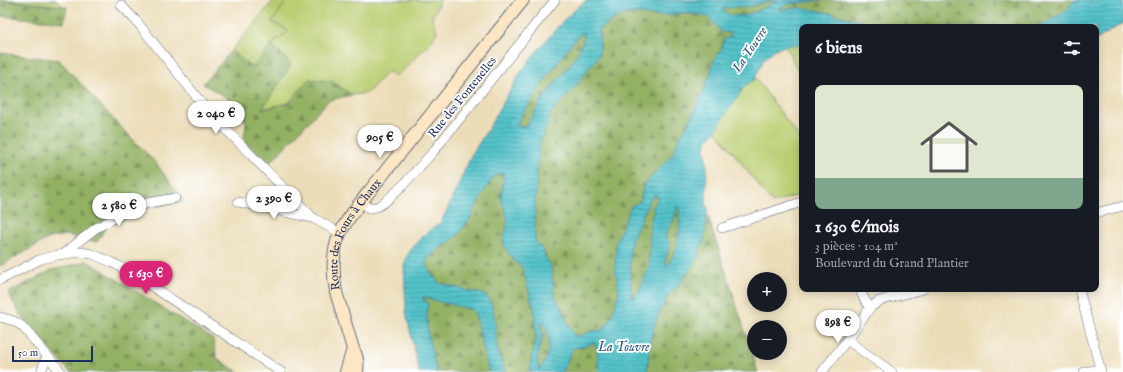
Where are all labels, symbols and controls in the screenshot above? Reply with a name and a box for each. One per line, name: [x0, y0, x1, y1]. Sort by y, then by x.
water label: La Touvre: [728, 23, 772, 77]
icon: filters: [1061, 37, 1083, 59]
text: 6 biens: [815, 38, 862, 59]
street label: Rue des Fontenelles: [425, 54, 500, 141]
pin: 2 040 €: [179, 101, 253, 135]
text: 2 040 €: [197, 105, 235, 122]
icon: home: [913, 111, 985, 183]
pin: 905 €: [352, 125, 408, 159]
text: 905 €: [366, 129, 394, 146]
street label: Route des Fours à Chaux: [326, 175, 385, 291]
pin: 2 390 €: [237, 186, 311, 220]
text: 2 390 €: [256, 190, 292, 207]
pin: 2 580 €: [82, 193, 156, 227]
text: 2 580 €: [101, 197, 137, 214]
text: 1 630 €/mois: [815, 217, 899, 238]
text: 3 pièces · 104 m²: [815, 238, 898, 255]
text: Boulevard du Grand Plantier: [815, 255, 969, 272]
pin: 1 630 €: [109, 261, 183, 295]
text: 1 630 €: [129, 265, 163, 282]
map controls: [747, 272, 787, 360]
button: +: [747, 272, 787, 312]
pin: 898 €: [810, 310, 866, 344]
text: 898 €: [825, 314, 851, 331]
button: −: [747, 320, 787, 360]
water label: La Touvre: [597, 339, 650, 356]
scale bar: [12, 344, 93, 363]
text: 50 m: [18, 346, 38, 360]

